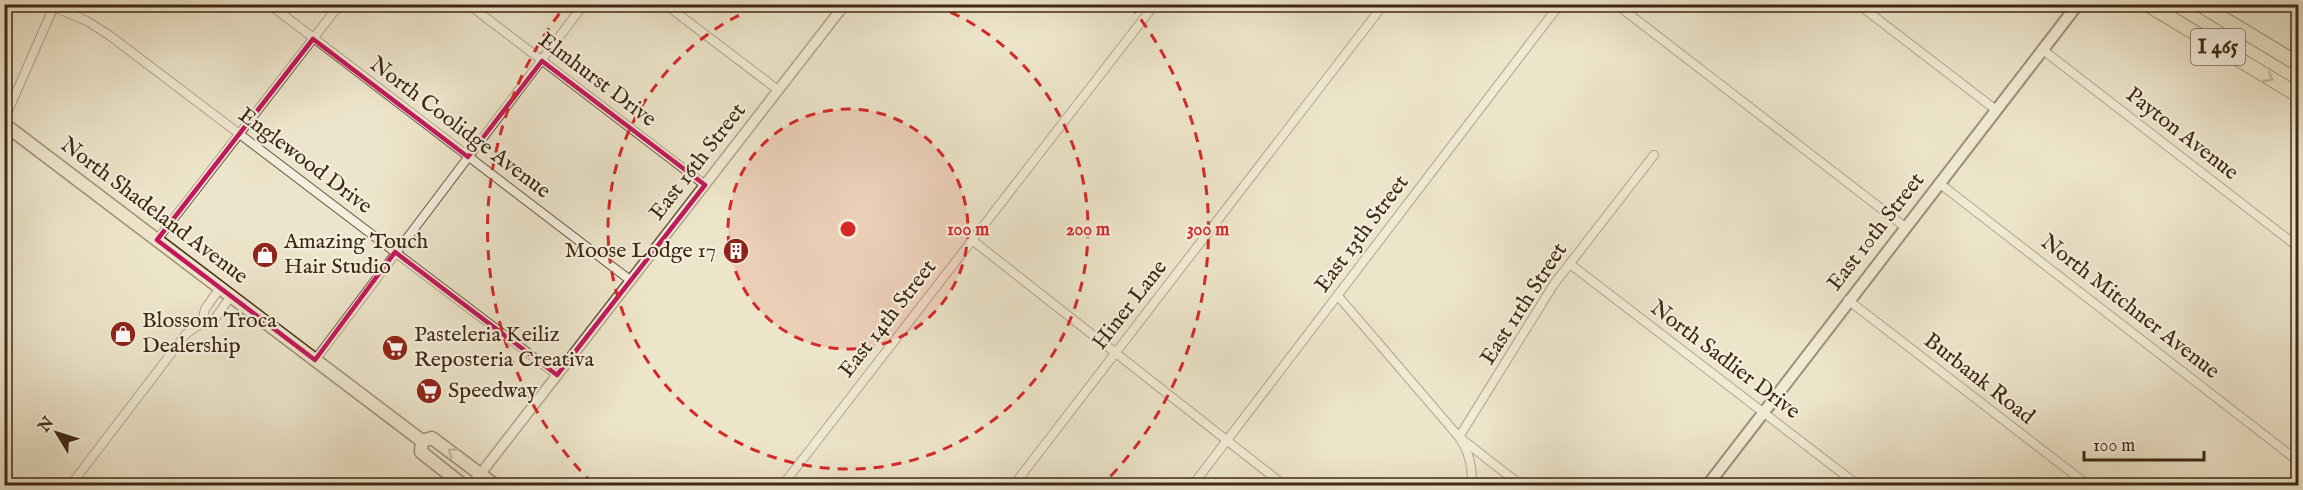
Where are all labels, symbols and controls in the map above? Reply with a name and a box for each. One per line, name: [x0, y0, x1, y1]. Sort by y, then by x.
street label: Elmhurst Drive: [532, 26, 662, 134]
road number: I 465: [2191, 29, 2245, 65]
street label: North Coolidge Avenue: [364, 51, 556, 205]
one-way arrow: [2263, 70, 2273, 82]
street label: Payton Avenue: [2120, 81, 2244, 187]
street label: East 16th Street: [644, 97, 753, 226]
street label: Englewood Drive: [232, 101, 378, 221]
street label: North Shadeland Avenue: [55, 131, 253, 291]
street label: East 10th Street: [1821, 167, 1931, 297]
street label: East 13th Street: [1309, 169, 1416, 298]
centre of rings: [838, 219, 858, 239]
text: 100 m: [947, 219, 989, 242]
text: 200 m: [1066, 219, 1110, 242]
text: 300 m: [1187, 219, 1229, 242]
place label: Amazing Touch Hair Studio: [283, 228, 429, 281]
street label: North Mitchner Avenue: [2035, 228, 2225, 386]
building icon: Moose Lodge 17: [721, 236, 751, 266]
place label: Moose Lodge 17: [564, 237, 716, 265]
street label: East 11th Street: [1474, 237, 1574, 370]
shop icon: Amazing Touch Hair Studio: [250, 240, 280, 270]
street label: East 14th Street: [833, 254, 943, 384]
street label: Hiner Lane: [1086, 254, 1174, 356]
street label: North Sadlier Drive: [1644, 294, 1806, 426]
place label: Blossom Troca Dealership: [142, 307, 277, 360]
shop icon: Blossom Troca Dealership: [108, 319, 138, 349]
place label: Pasteleria Keiliz Reposteria Creativa: [414, 321, 594, 374]
street label: Burbank Road: [1918, 327, 2040, 431]
supermarket icon: Pasteleria Keiliz Reposteria Creativa: [380, 333, 410, 363]
supermarket icon: Speedway: [414, 376, 444, 406]
place label: Speedway: [448, 377, 538, 405]
north arrow: [27, 403, 87, 463]
text: N: [34, 413, 59, 437]
scale bar: [2084, 424, 2204, 462]
text: 100 m: [2093, 435, 2135, 458]
one-way arrow: [448, 449, 459, 460]

